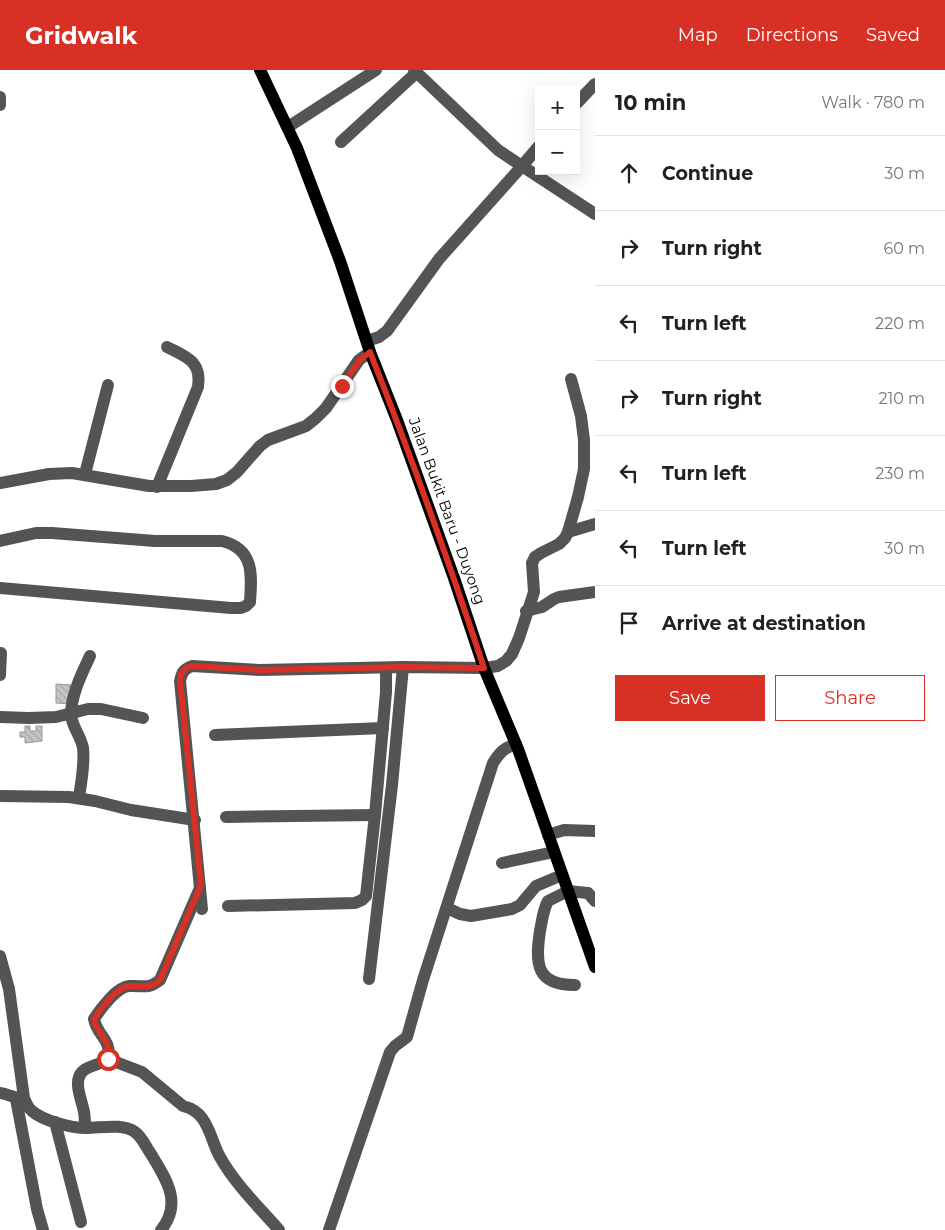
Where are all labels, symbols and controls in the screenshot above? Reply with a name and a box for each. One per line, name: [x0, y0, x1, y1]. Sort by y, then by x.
text: Gridwalk: [25, 21, 137, 50]
text: Map: [678, 24, 718, 46]
text: Directions: [746, 24, 838, 46]
text: Saved: [866, 24, 920, 46]
map controls: [535, 85, 580, 175]
button: +: [535, 85, 580, 130]
text: 10 min: [615, 90, 686, 115]
text: Walk · 780 m: [821, 93, 925, 112]
button: −: [535, 130, 580, 175]
icon: ahead: [615, 159, 643, 187]
text: Continue: [662, 162, 753, 185]
text: 30 m: [884, 164, 925, 183]
icon: right: [615, 234, 643, 262]
text: Turn right: [662, 237, 762, 260]
text: 60 m: [883, 239, 925, 258]
icon: left: [615, 309, 643, 337]
text: Turn left: [662, 312, 747, 335]
text: 220 m: [875, 314, 925, 333]
route end: [331, 375, 354, 398]
icon: right: [615, 384, 643, 412]
text: Turn right: [662, 387, 762, 410]
text: 210 m: [878, 389, 925, 408]
street label: Jalan Bukit Baru - Duyong: [404, 414, 490, 607]
icon: left: [615, 459, 643, 487]
text: Turn left: [662, 462, 747, 485]
text: 230 m: [875, 464, 925, 483]
icon: left: [615, 534, 643, 562]
text: Turn left: [662, 537, 747, 560]
text: 30 m: [884, 539, 925, 558]
icon: arrive: [615, 609, 643, 637]
text: Arrive at destination: [662, 612, 866, 635]
button: Save: [615, 675, 765, 721]
button: Share: [775, 675, 925, 721]
route start: [97, 1048, 120, 1071]

